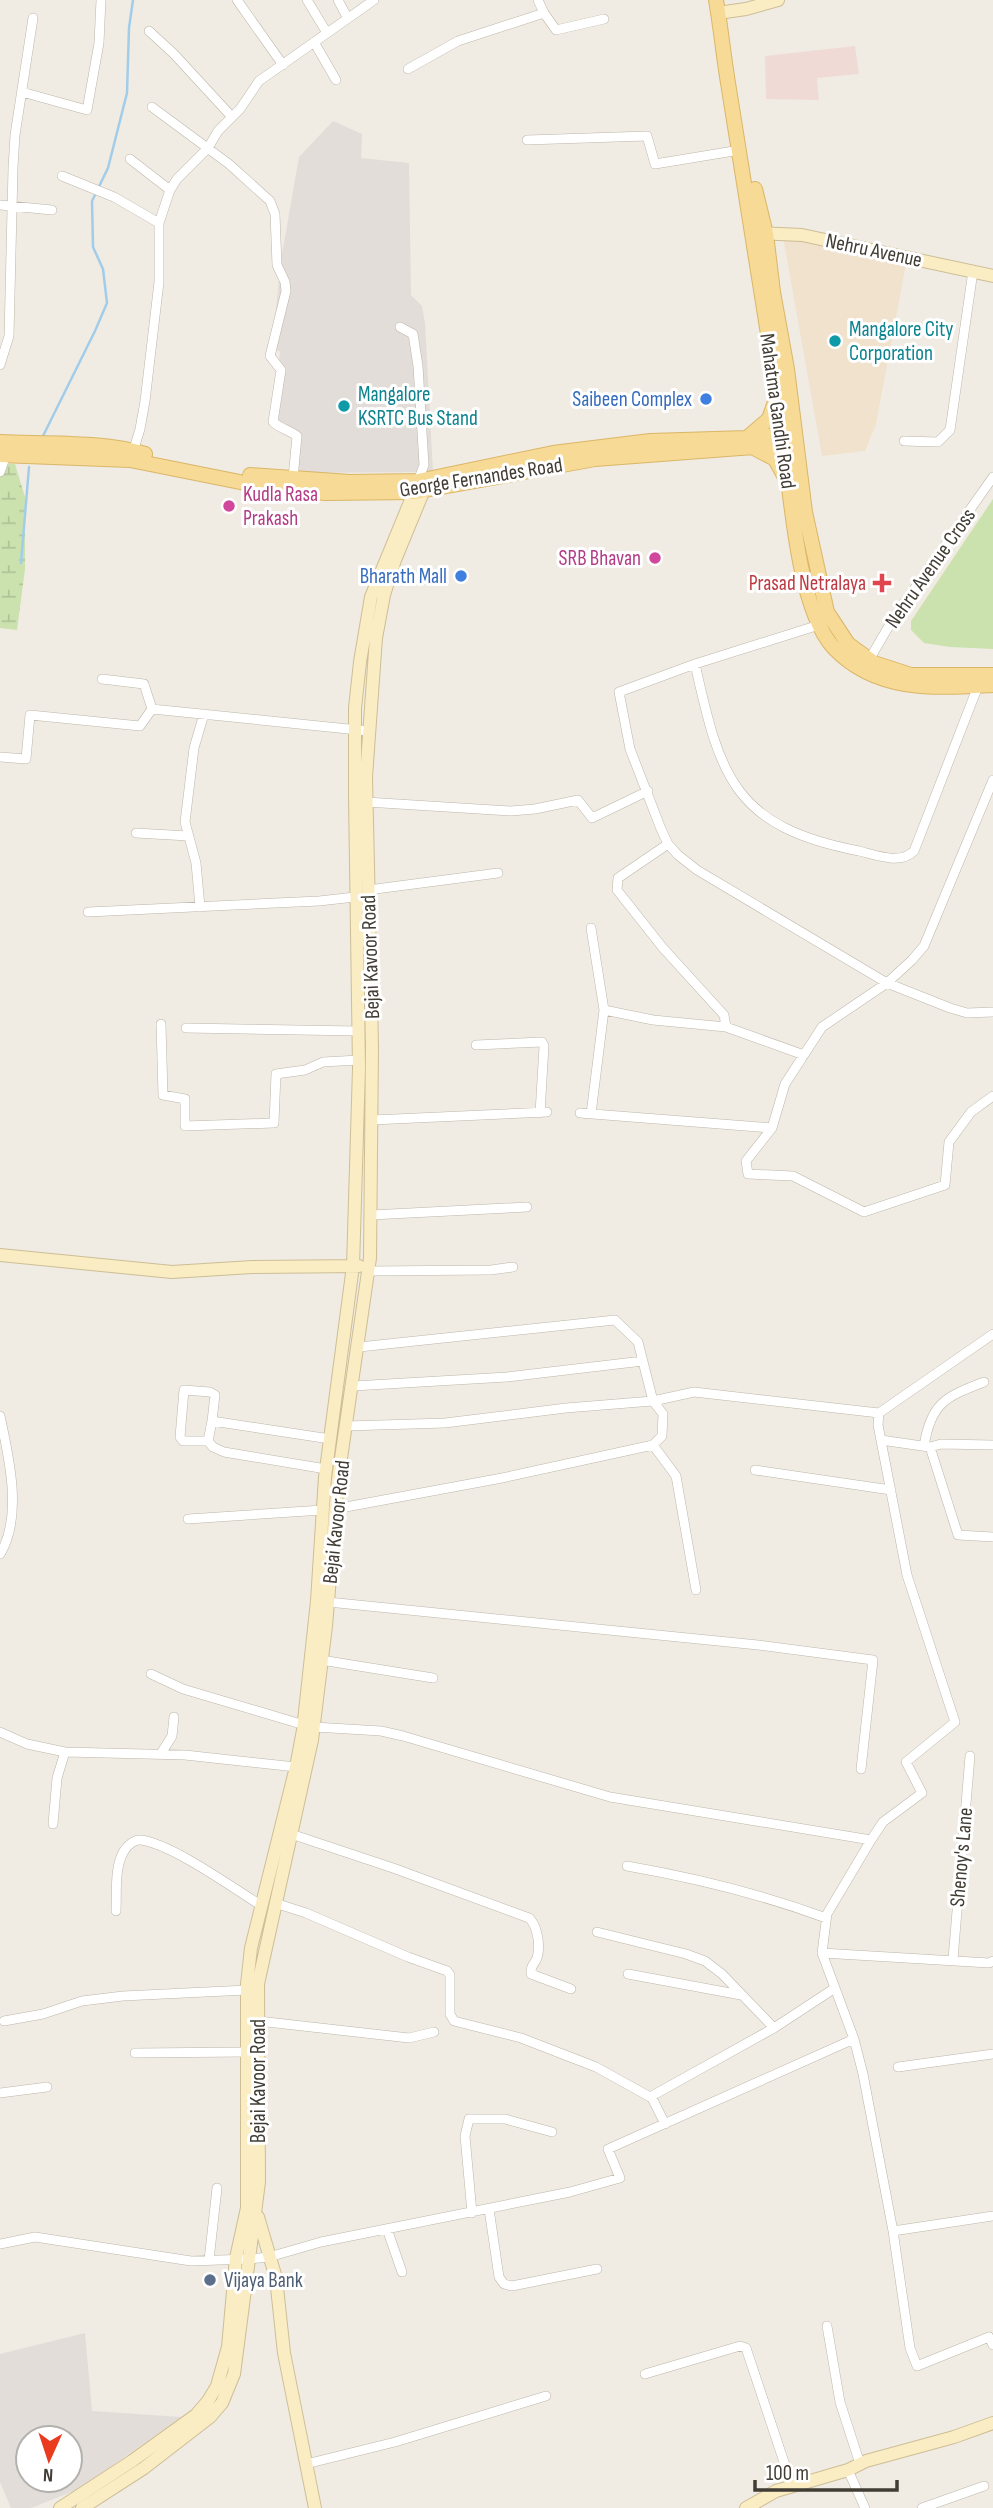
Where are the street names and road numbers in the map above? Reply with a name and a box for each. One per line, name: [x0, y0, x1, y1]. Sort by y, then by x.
street label: Nehru Avenue: [824, 228, 924, 273]
street label: Mahatma Gandhi Road: [754, 332, 801, 490]
street label: George Fernandes Road: [398, 452, 564, 503]
street label: Nehru Avenue Cross: [880, 504, 981, 633]
street label: Bejai Kavoor Road: [356, 895, 385, 1019]
street label: Bejai Kavoor Road: [318, 1459, 355, 1585]
street label: Shenoy's Lane: [945, 1806, 978, 1908]
street label: Bejai Kavoor Road: [246, 2019, 271, 2143]

